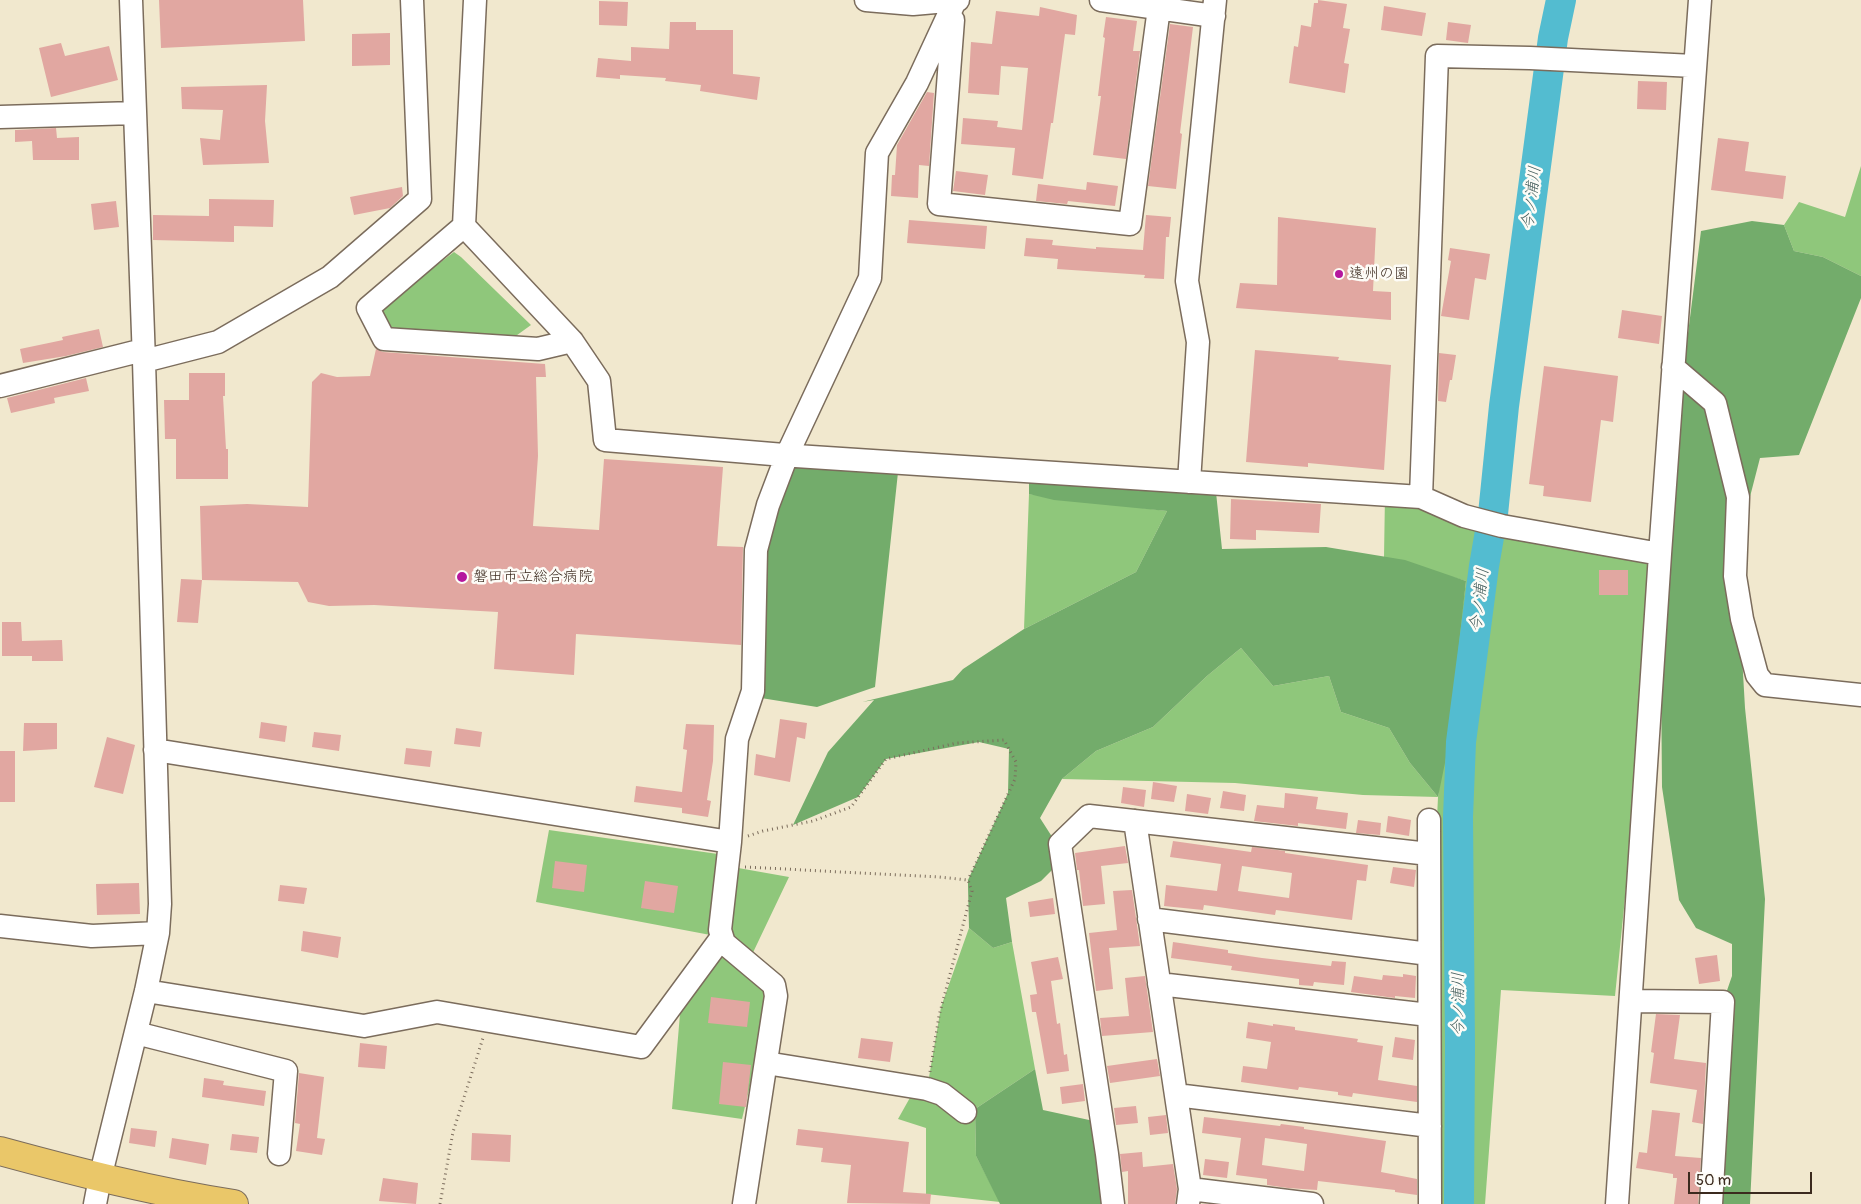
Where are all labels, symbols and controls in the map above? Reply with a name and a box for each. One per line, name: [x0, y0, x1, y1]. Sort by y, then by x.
water label: 今ノ浦川: [1519, 165, 1545, 231]
place label: 遠州の園: [1349, 265, 1409, 283]
marker: 遠州の園: [1333, 268, 1345, 280]
water label: 今ノ浦川: [1467, 567, 1493, 633]
place label: 磐田市立総合病院: [473, 568, 593, 586]
marker: 磐田市立総合病院: [455, 570, 469, 584]
water label: 今ノ浦川: [1449, 972, 1469, 1036]
scale bar: [1691, 1162, 1815, 1194]
text: 50 m: [1696, 1171, 1731, 1190]

